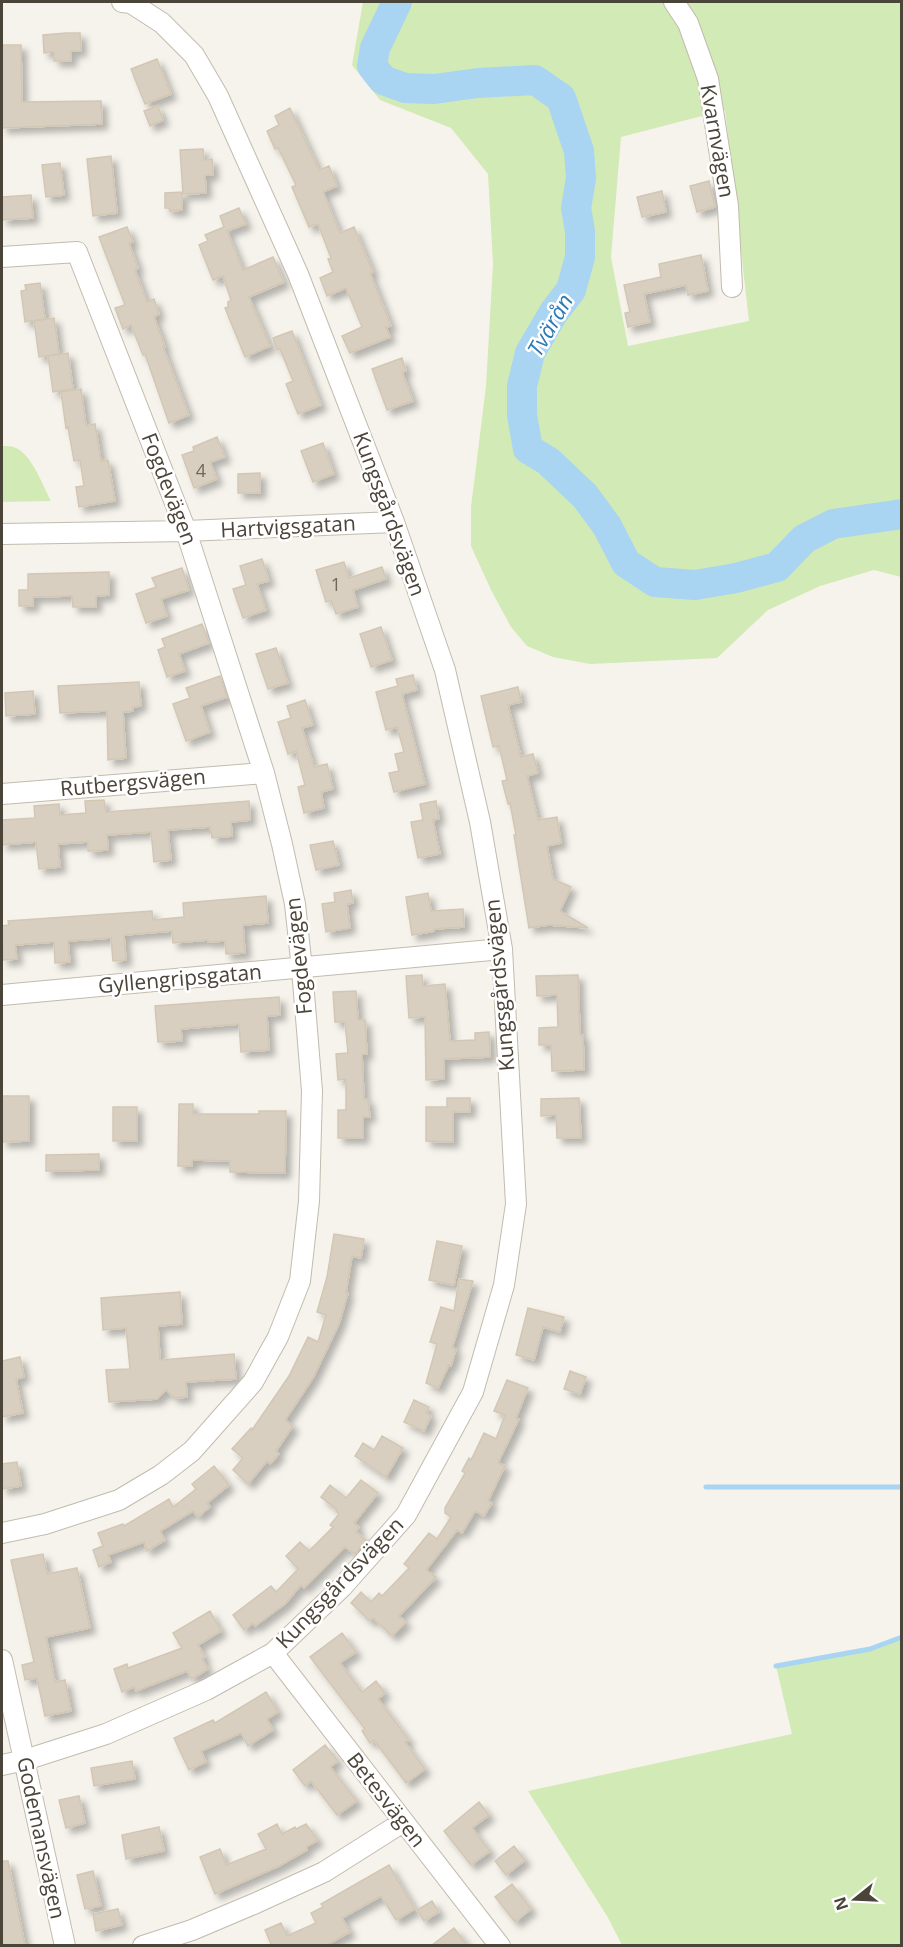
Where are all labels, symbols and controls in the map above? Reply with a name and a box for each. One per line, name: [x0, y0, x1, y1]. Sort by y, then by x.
street label: Kvarnvägen: [694, 82, 742, 200]
water label: Tvärån: [519, 288, 579, 361]
street label: Kungsgårdsvägen: [347, 428, 433, 600]
street label: Fogdevägen: [136, 429, 204, 549]
house number: 4: [196, 458, 206, 482]
street label: Hartvigsgatan: [220, 508, 356, 544]
house number: 1: [331, 572, 341, 596]
street label: Rutbergsvägen: [59, 762, 207, 802]
street label: Fogdevägen: [278, 896, 318, 1016]
street label: Kungsgårdsvägen: [478, 898, 520, 1072]
street label: Gyllengripsgatan: [97, 957, 263, 999]
street label: Kungsgårdsvägen: [269, 1510, 409, 1654]
street label: Betesvägen: [341, 1746, 433, 1852]
street label: Godemansvägen: [11, 1754, 73, 1921]
north arrow: [825, 1869, 885, 1929]
text: N: [828, 1894, 853, 1913]

